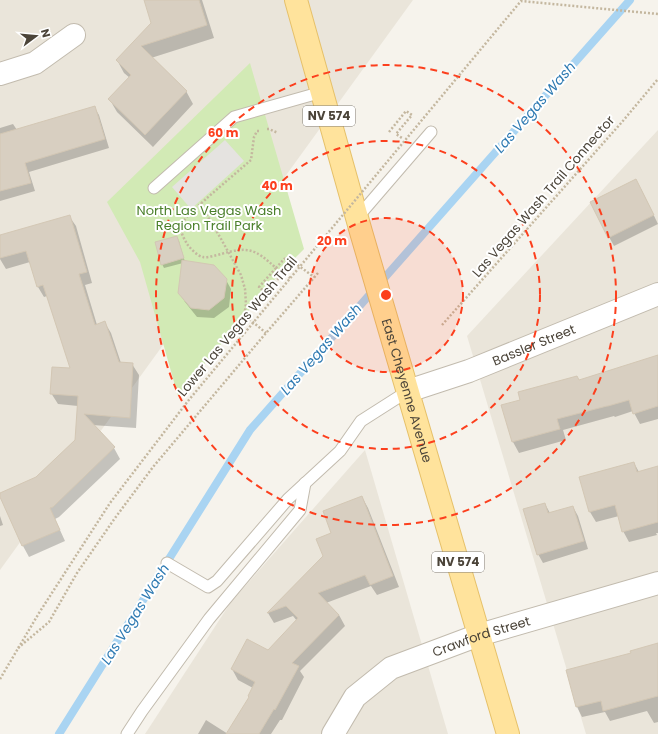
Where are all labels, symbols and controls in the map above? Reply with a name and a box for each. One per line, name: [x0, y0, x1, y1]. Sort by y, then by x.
north arrow: [16, 16, 56, 56]
text: N: [37, 27, 54, 39]
water label: Las Vegas Wash: [490, 57, 580, 157]
road number: NV 574: [303, 106, 355, 126]
street label: Las Vegas Wash Trail Connector: [468, 111, 619, 281]
text: 60 m: [208, 124, 239, 141]
text: 40 m: [261, 177, 293, 194]
park label: North Las Vegas Wash Region Trail Park: [137, 201, 281, 235]
text: 20 m: [317, 232, 347, 249]
street label: Lower Las Vegas Wash Trail: [173, 252, 302, 400]
centre of rings: [379, 288, 393, 302]
water label: Las Vegas Wash: [276, 299, 366, 399]
street label: East Cheyenne Avenue: [377, 316, 437, 465]
street label: Bassler Street: [489, 320, 578, 371]
road number: NV 574: [432, 552, 484, 572]
water label: Las Vegas Wash: [96, 560, 174, 668]
street label: Crawford Street: [430, 612, 533, 662]

